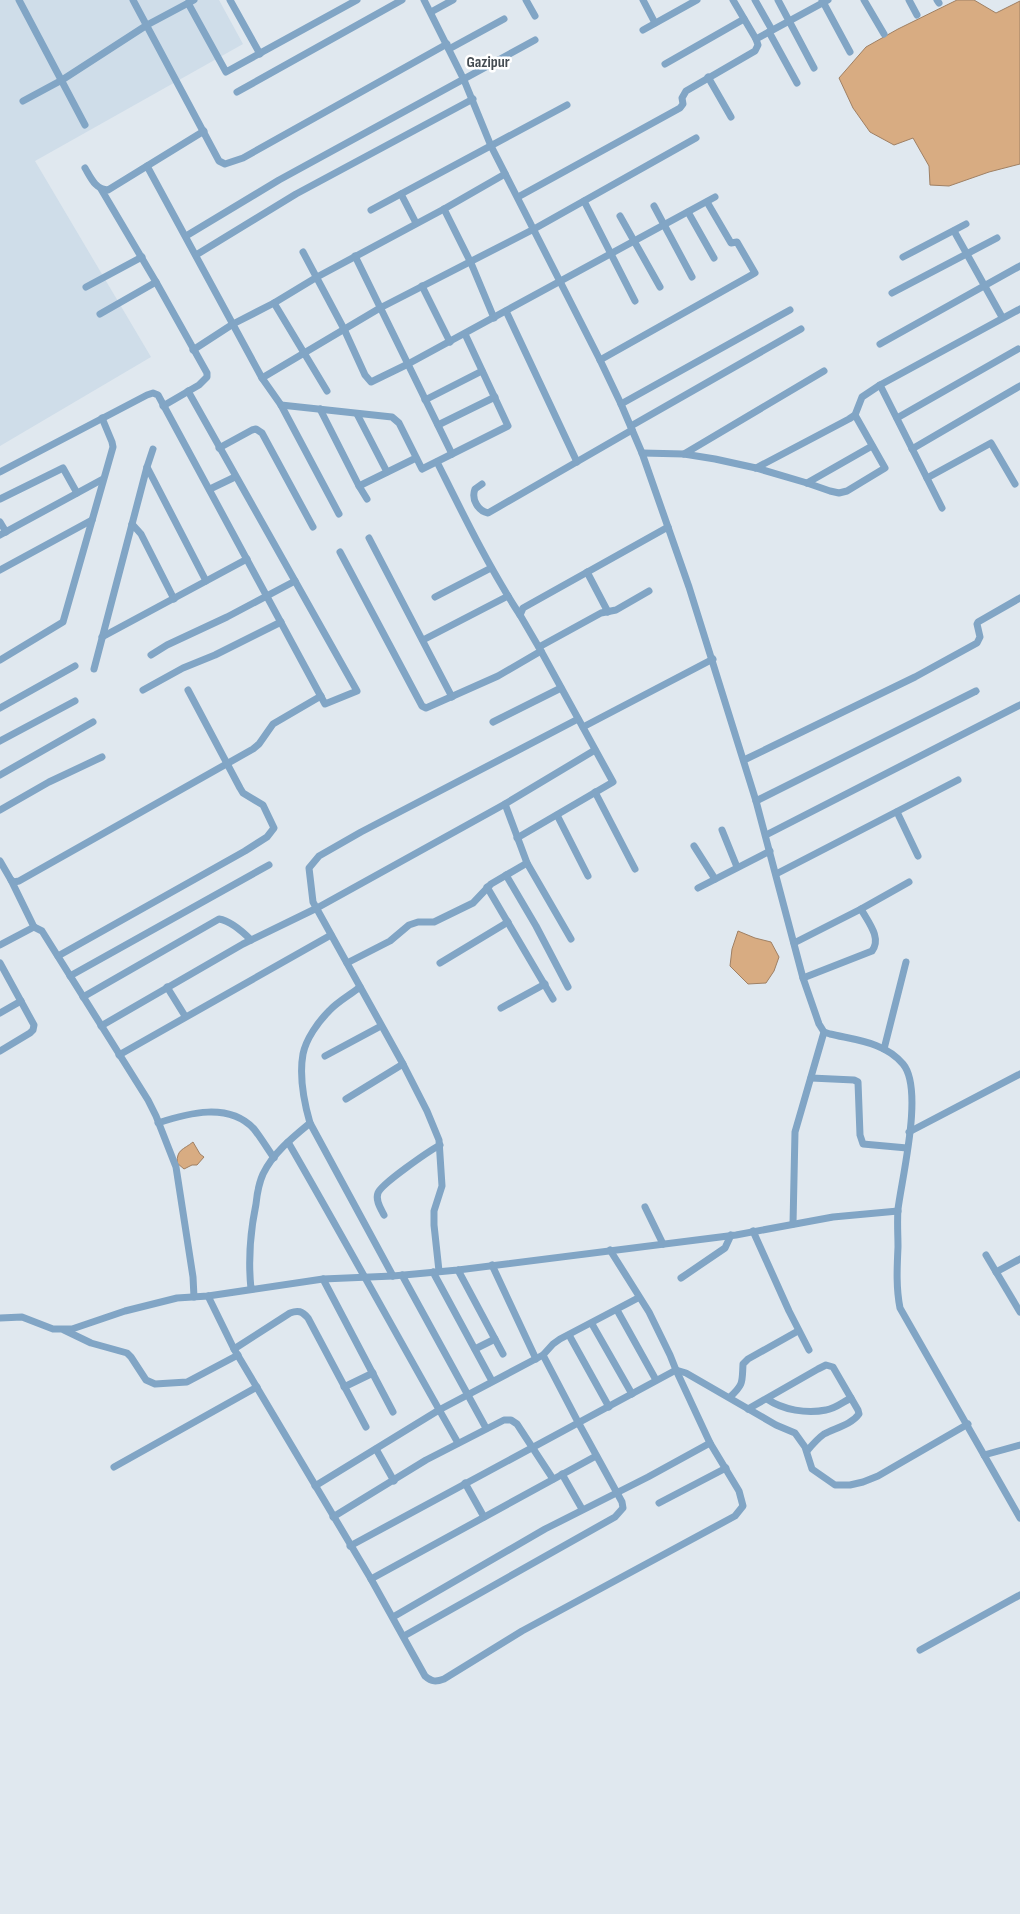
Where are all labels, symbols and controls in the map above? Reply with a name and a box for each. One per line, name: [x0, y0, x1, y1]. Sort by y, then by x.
district label: Gazipur: [466, 53, 510, 72]

